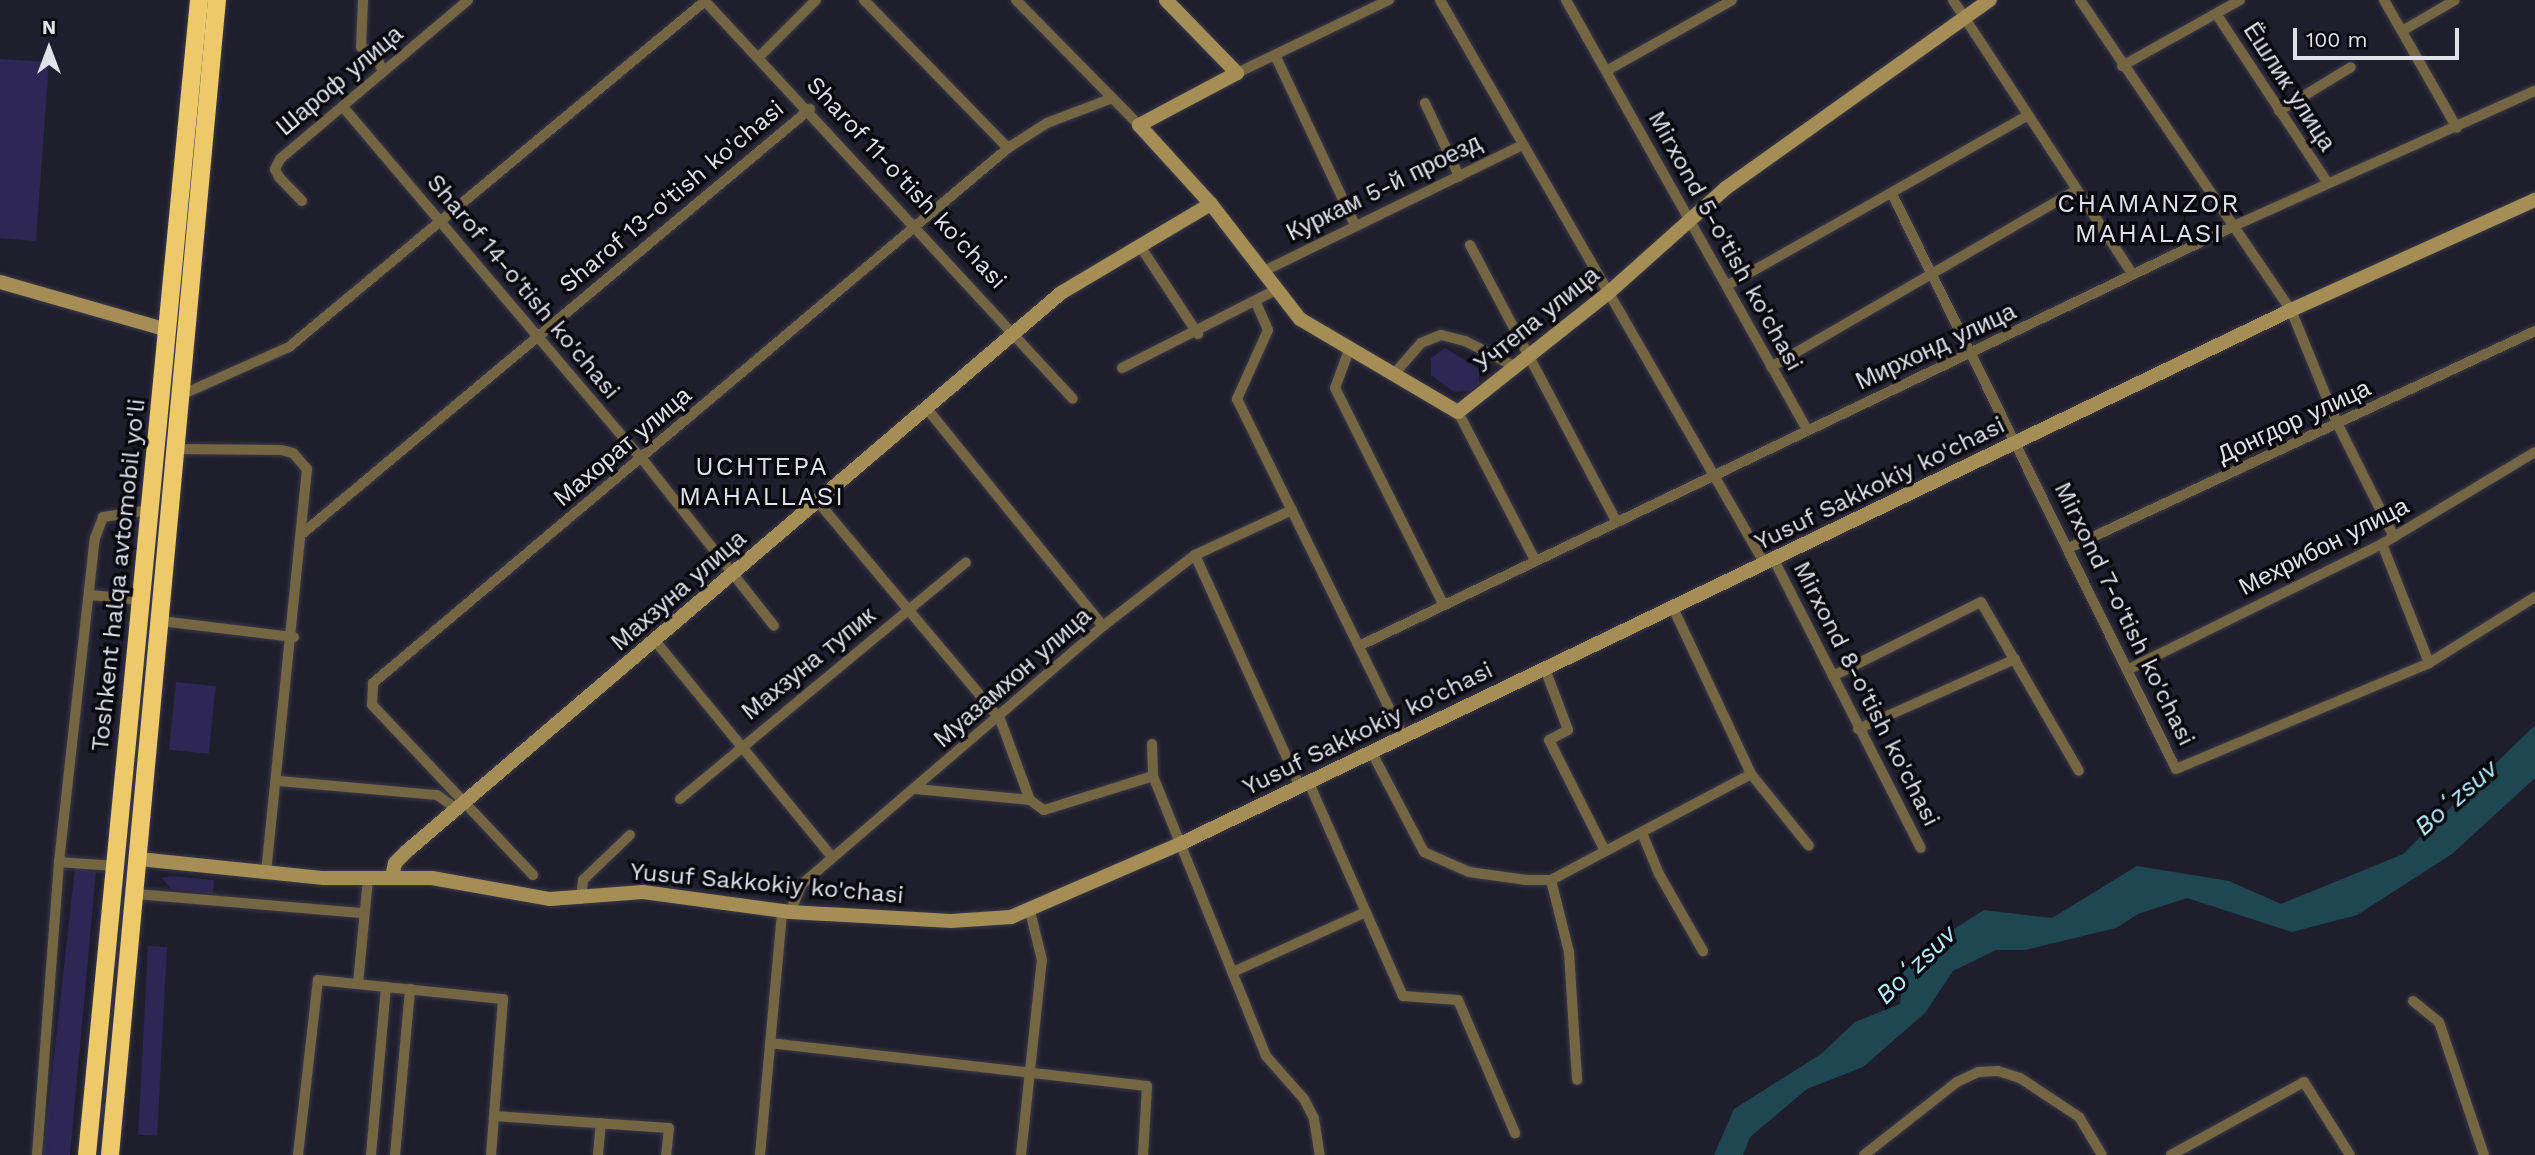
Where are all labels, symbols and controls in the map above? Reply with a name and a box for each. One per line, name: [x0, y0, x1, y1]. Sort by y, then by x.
north arrow: [14, 14, 84, 84]
scale bar: [2297, 14, 2463, 58]
text: N: [42, 16, 56, 39]
street label: Ёшлик улица: [2237, 17, 2341, 157]
street label: Шароф улица: [271, 20, 409, 142]
text: 100 m: [2306, 27, 2368, 52]
street label: Sharof 11-o'tish ko'chasi: [800, 70, 1012, 296]
street label: Sharof 13-o'tish ko'chasi: [553, 94, 791, 300]
street label: Mirxond 5-o'tish ko'chasi: [1641, 106, 1809, 376]
street label: Куркам 5-й проезд: [1282, 128, 1486, 248]
street label: Sharof 14-o'tish ko'chasi: [420, 168, 626, 406]
district label: CHAMANZOR MAHALASI: [2058, 188, 2240, 249]
street label: Учтепа улица: [1469, 261, 1605, 379]
street label: Мирхонд улица: [1852, 297, 2020, 397]
street label: Донгдор улица: [2213, 374, 2375, 470]
street label: Махорат улица: [549, 381, 697, 513]
street label: Toshkent halqa avtomobil yo'li: [86, 396, 152, 754]
street label: Yusuf Sakkokiy ko'chasi: [1750, 411, 2010, 557]
district label: UCHTEPA MAHALLASI: [680, 451, 844, 512]
street label: Mirxond 7-o'tish ko'chasi: [2047, 477, 2201, 751]
street label: Мехрибон улица: [2234, 492, 2414, 602]
street label: Махзуна улица: [606, 525, 752, 657]
street label: Mirxond 8-o'tish ko'chasi: [1787, 557, 1945, 831]
street label: Махзуна тупик: [737, 602, 881, 726]
street label: Муазамхон улица: [929, 602, 1097, 754]
street label: Yusuf Sakkokiy ko'chasi: [1238, 656, 1498, 802]
water label: Boʻzsuv: [2408, 753, 2504, 843]
street label: Yusuf Sakkokiy ko'chasi: [628, 858, 906, 910]
water label: Boʻzsuv: [1869, 919, 1963, 1011]

